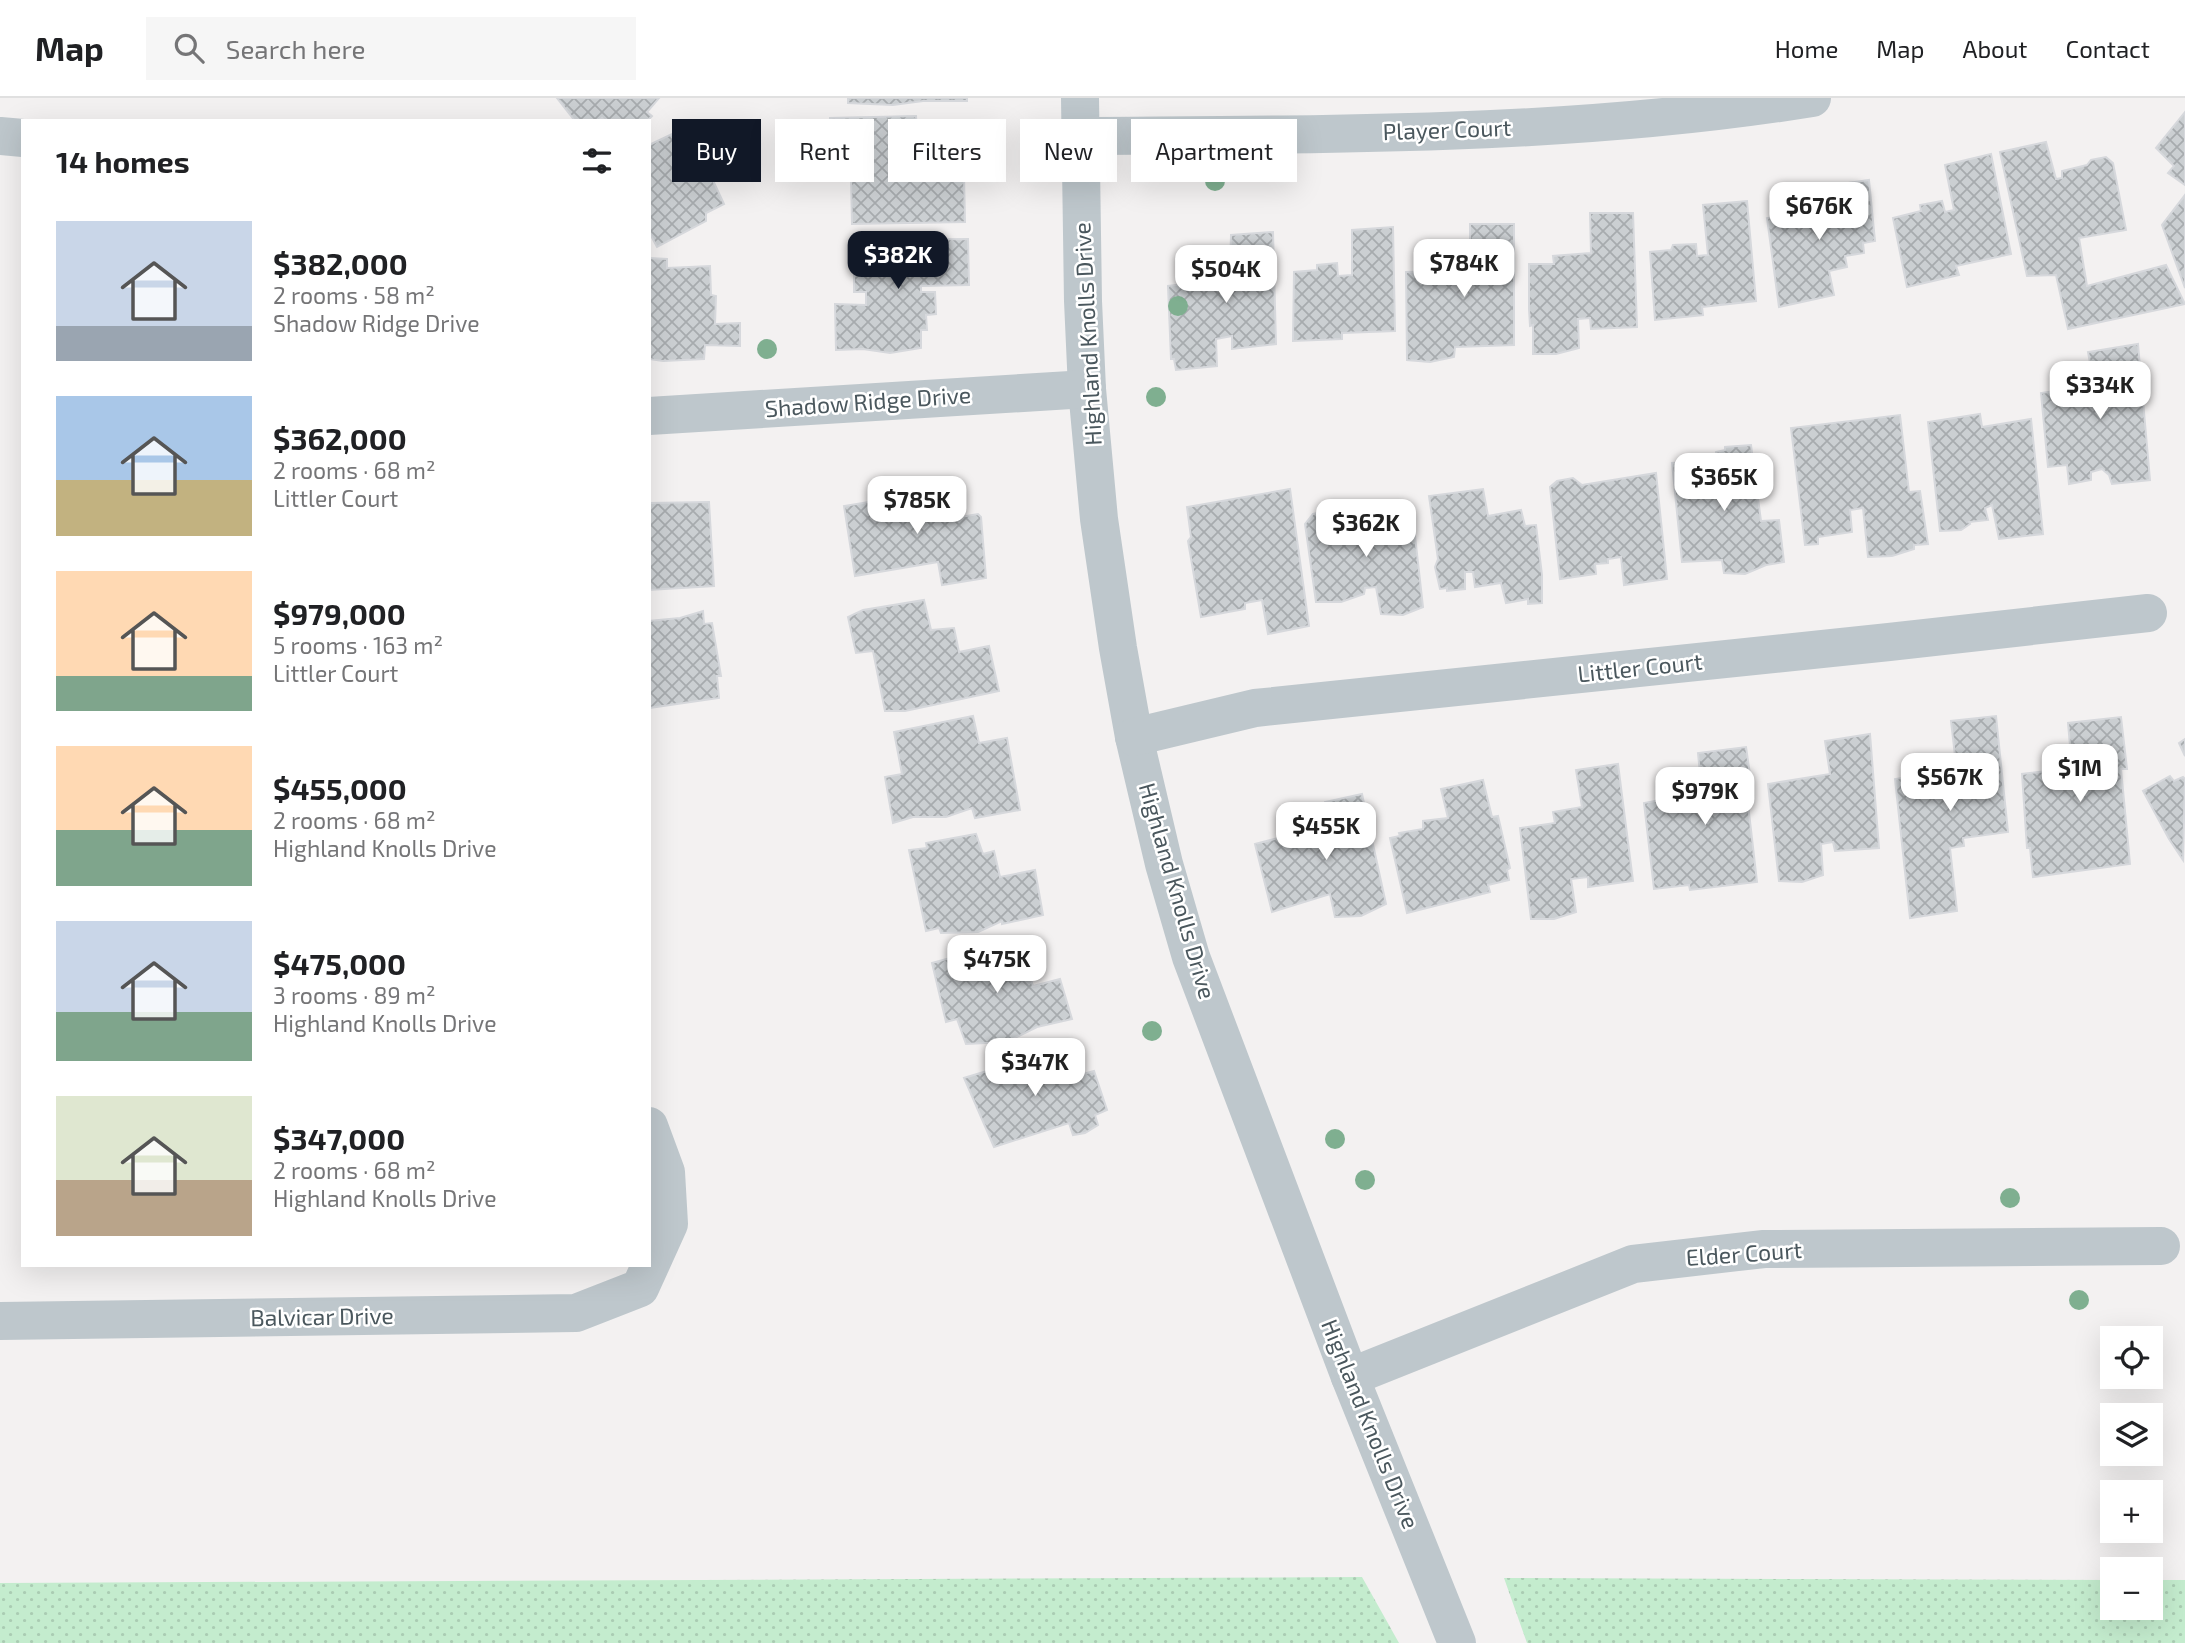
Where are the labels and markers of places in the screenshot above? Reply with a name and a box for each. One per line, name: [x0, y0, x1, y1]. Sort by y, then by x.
pin: $676K: [1770, 183, 1868, 242]
pin: $382K: [849, 232, 947, 291]
pin: $784K: [1415, 240, 1513, 299]
pin: $504K: [1177, 246, 1275, 305]
pin: $334K: [2051, 362, 2149, 421]
pin: $365K: [1675, 454, 1773, 513]
pin: $785K: [868, 476, 966, 536]
pin: $362K: [1317, 500, 1415, 559]
pin: $1M: [2046, 744, 2114, 804]
pin: $567K: [1901, 754, 1999, 813]
pin: $979K: [1656, 768, 1754, 827]
pin: $455K: [1277, 802, 1375, 862]
pin: $475K: [948, 936, 1046, 995]
pin: $347K: [986, 1038, 1084, 1098]

